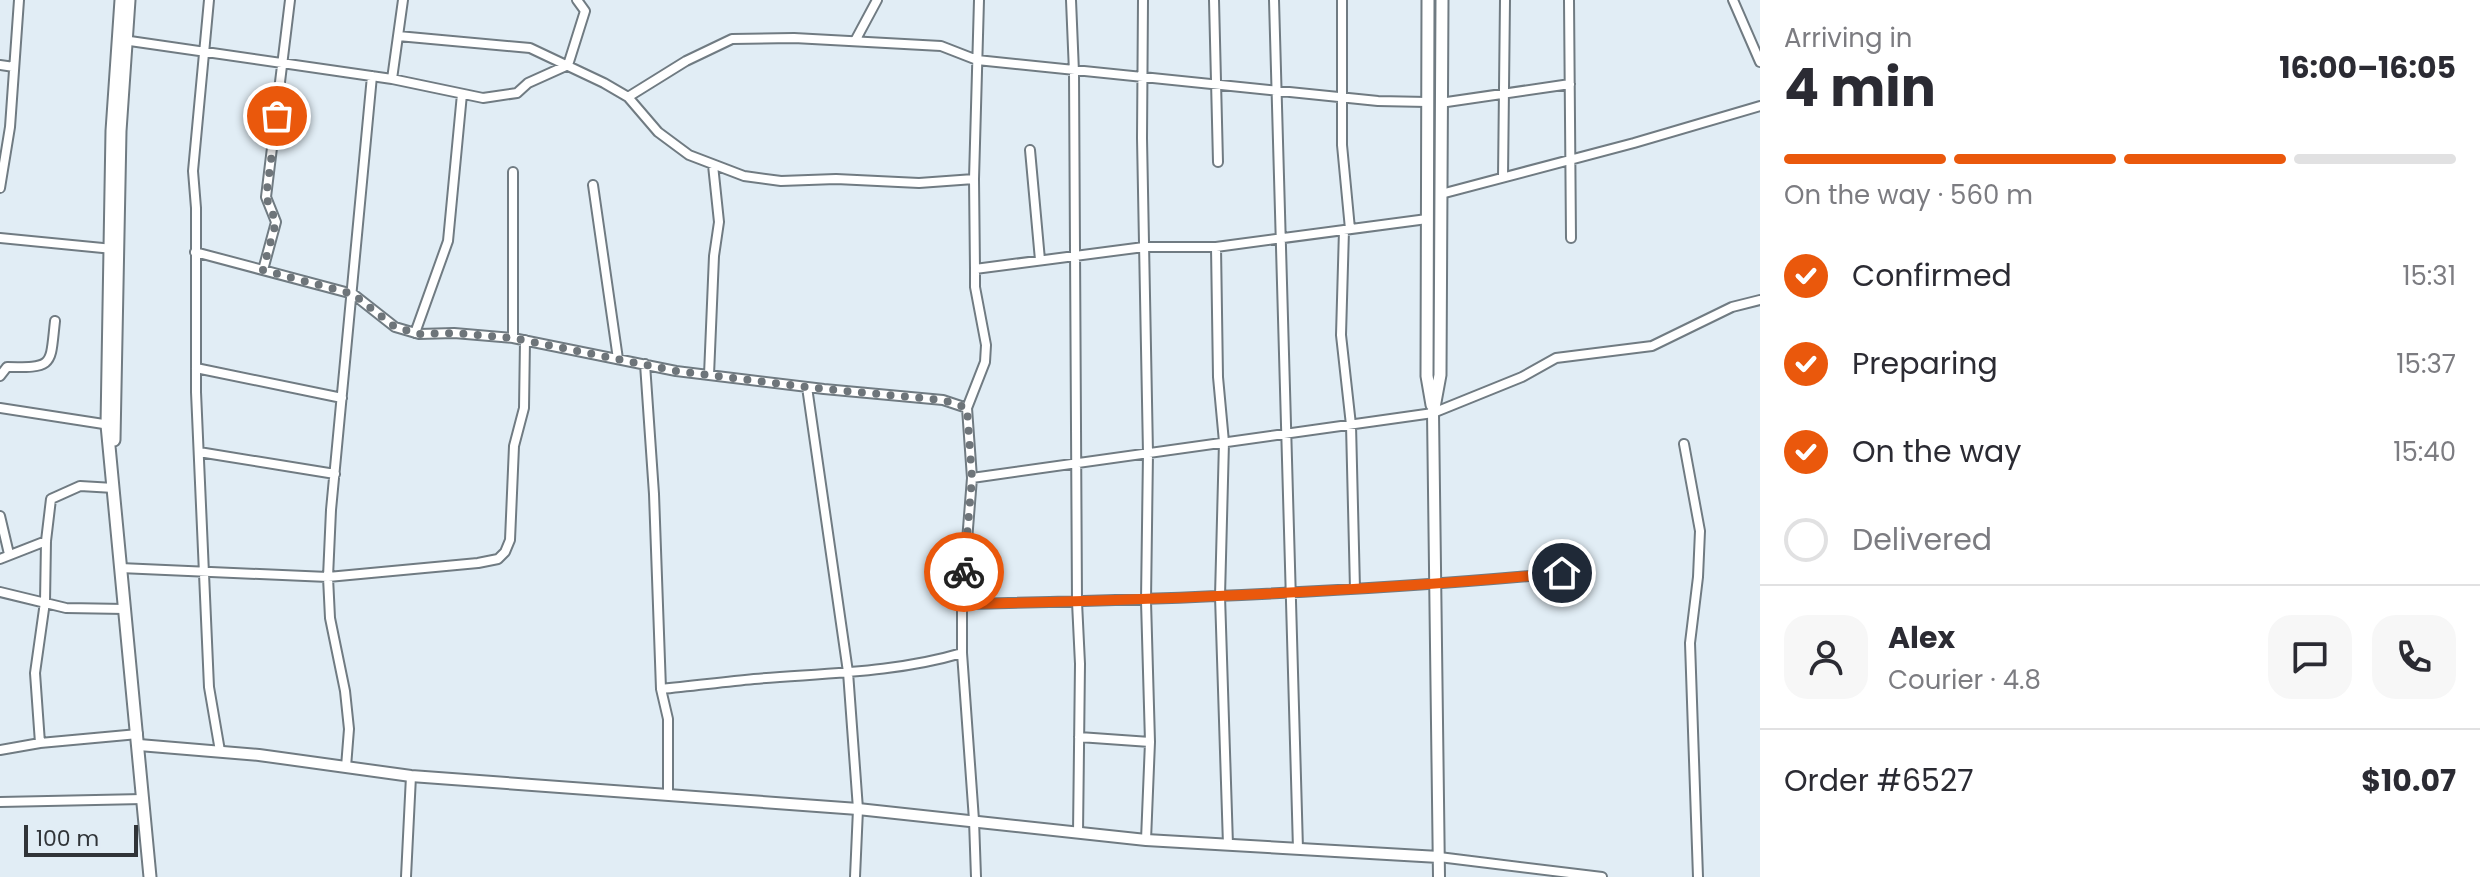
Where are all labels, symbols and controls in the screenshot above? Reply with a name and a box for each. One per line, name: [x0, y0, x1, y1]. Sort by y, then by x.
text: Arriving in: [1784, 20, 1913, 56]
text: 16:00–16:05: [2279, 46, 2456, 89]
text: 4 min: [1784, 51, 1936, 124]
pin: [243, 82, 311, 150]
icon: bag: [255, 94, 299, 138]
text: On the way · 560 m: [1784, 177, 2033, 213]
icon: check: [1784, 254, 1828, 298]
text: Confirmed: [1852, 254, 2012, 297]
text: 15:31: [2402, 258, 2456, 294]
icon: check: [1784, 342, 1828, 386]
text: Preparing: [1852, 342, 1998, 385]
text: 15:37: [2396, 346, 2456, 382]
icon: check: [1784, 430, 1828, 474]
text: On the way: [1852, 430, 2021, 473]
text: 15:40: [2393, 434, 2456, 470]
text: Delivered: [1852, 518, 1992, 561]
courier: [924, 532, 1004, 612]
pin: [1528, 539, 1596, 607]
icon: bike: [942, 550, 986, 594]
icon: home: [1540, 551, 1584, 595]
button: person: [1784, 615, 1868, 699]
button: chat: [2268, 615, 2352, 699]
button: phone: [2372, 615, 2456, 699]
text: Alex: [1888, 616, 1955, 659]
text: Courier · 4.8: [1888, 662, 2041, 698]
text: Order #6527: [1784, 759, 1974, 802]
text: $10.07: [2361, 759, 2456, 802]
scale bar: [24, 821, 138, 857]
text: 100 m: [36, 823, 99, 854]

